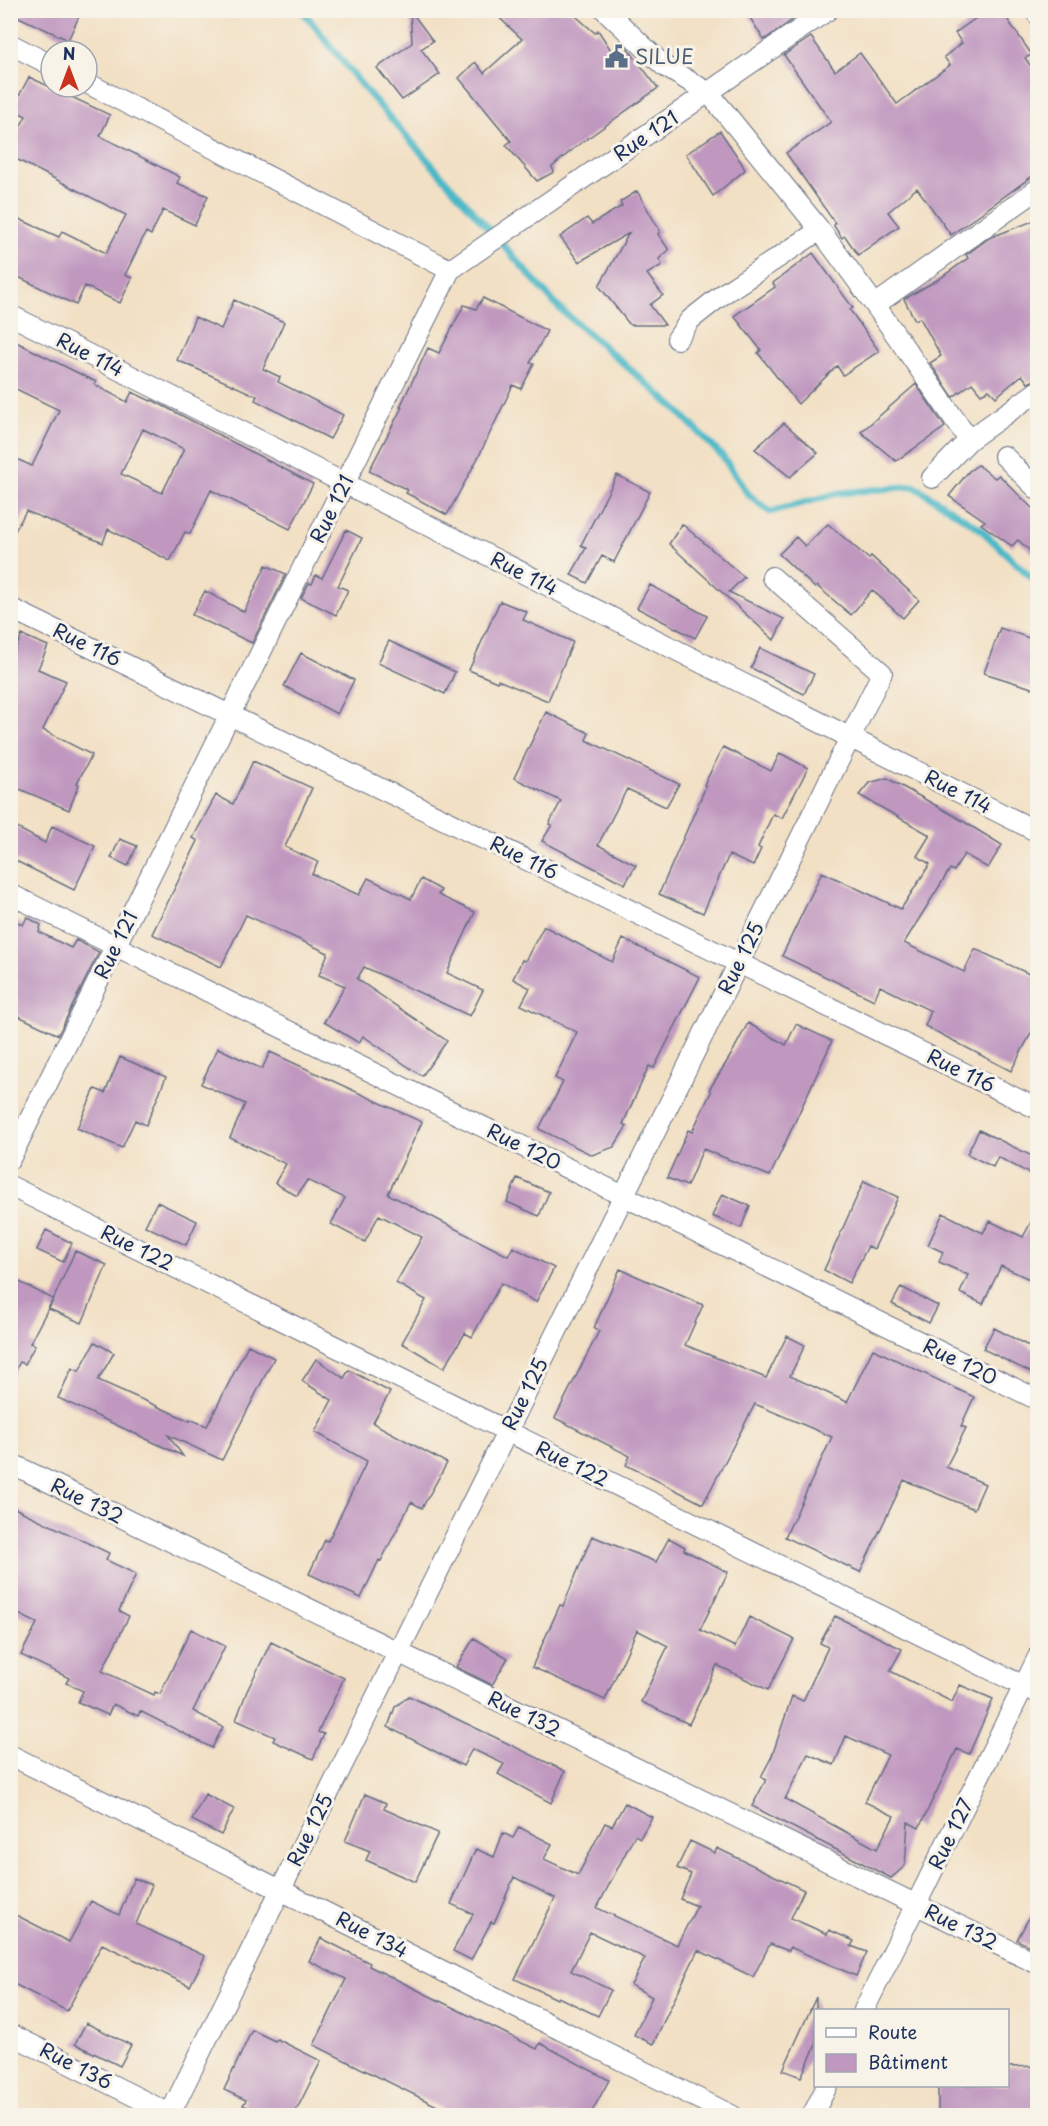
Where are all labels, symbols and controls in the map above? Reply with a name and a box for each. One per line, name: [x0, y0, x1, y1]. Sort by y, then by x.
north arrow: [39, 39, 99, 99]
text: N: [63, 41, 75, 65]
place label: SILUE: [635, 41, 694, 71]
public building icon: SILUE: [604, 44, 630, 70]
street label: Rue 121: [607, 102, 684, 168]
street label: Rue 114: [52, 324, 129, 384]
street label: Rue 121: [302, 469, 361, 548]
street label: Rue 114: [486, 543, 563, 603]
street label: Rue 116: [48, 615, 127, 674]
street label: Rue 114: [920, 761, 997, 821]
street label: Rue 116: [485, 828, 564, 887]
street label: Rue 121: [86, 905, 145, 984]
street label: Rue 125: [710, 916, 771, 999]
street label: Rue 116: [922, 1041, 1001, 1100]
street label: Rue 120: [482, 1115, 567, 1177]
street label: Rue 122: [96, 1217, 179, 1278]
street label: Rue 120: [918, 1330, 1003, 1392]
street label: Rue 125: [494, 1352, 555, 1435]
street label: Rue 122: [531, 1433, 614, 1494]
street label: Rue 132: [46, 1470, 129, 1531]
street label: Rue 132: [483, 1683, 566, 1744]
street label: Rue 125: [279, 1788, 340, 1871]
street label: Rue 127: [920, 1793, 980, 1874]
street label: Rue 132: [920, 1896, 1003, 1957]
street label: Rue 134: [331, 1903, 414, 1965]
legend: [814, 2009, 1009, 2087]
text: Route: [868, 2018, 918, 2045]
street label: Rue 136: [35, 2034, 118, 2096]
text: Bâtiment: [868, 2048, 948, 2075]

